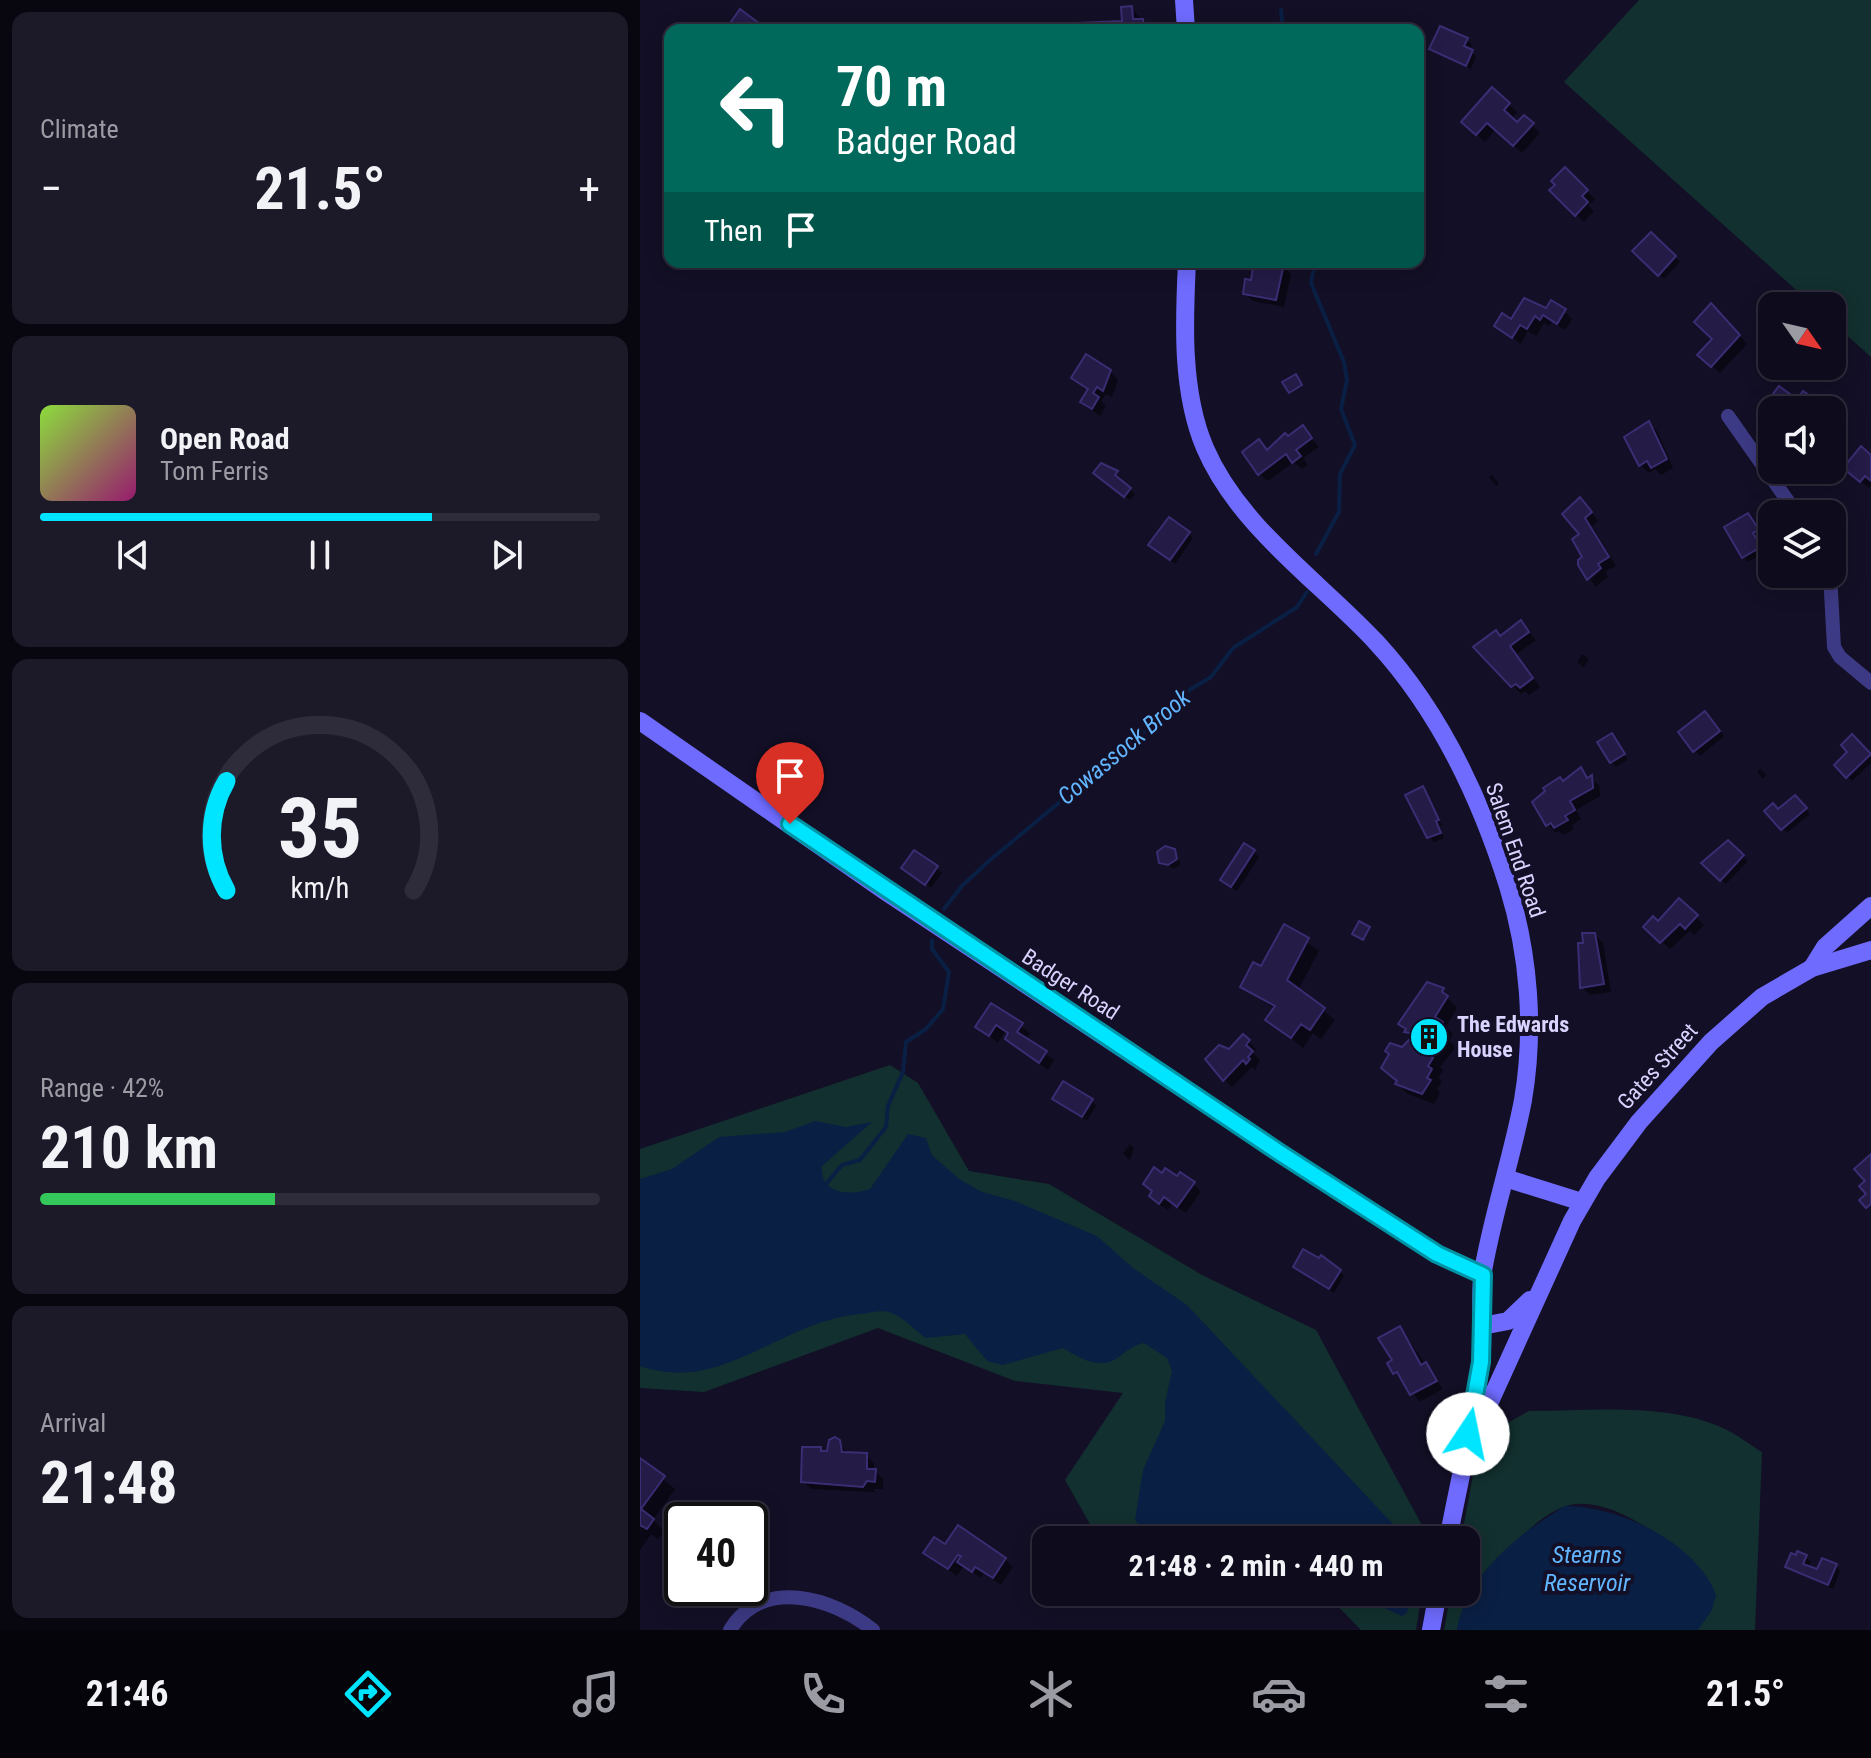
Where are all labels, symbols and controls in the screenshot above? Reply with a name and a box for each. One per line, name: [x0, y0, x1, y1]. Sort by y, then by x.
text: 70 m: [836, 54, 947, 120]
icon: left: [704, 56, 808, 160]
text: Climate: [40, 114, 119, 144]
text: Badger Road: [836, 121, 1017, 163]
text: 21.5°: [254, 153, 386, 224]
text: −: [40, 163, 62, 215]
text: +: [578, 163, 600, 215]
icon: arrive: [779, 208, 823, 252]
text: Then: [704, 213, 763, 248]
north arrow: [1758, 292, 1846, 380]
map controls: [1758, 292, 1846, 588]
button: sound: [1758, 396, 1846, 484]
text: Open Road: [160, 421, 290, 456]
text: Tom Ferris: [160, 456, 269, 486]
button: layers: [1758, 500, 1846, 588]
icon: previous: [111, 533, 155, 577]
icon: pause: [298, 533, 342, 577]
icon: next: [485, 533, 529, 577]
water label: Cowassock Brook: [1052, 683, 1196, 810]
pin: [756, 742, 824, 824]
icon: arrive: [768, 754, 812, 798]
text: 35: [278, 780, 362, 877]
street label: Salem End Road: [1481, 780, 1550, 921]
text: km/h: [291, 871, 349, 905]
street label: Badger Road: [1018, 944, 1124, 1025]
place label: The Edwards House: [1457, 1012, 1569, 1062]
building icon: The Edwards House: [1408, 1016, 1450, 1058]
street label: Gates Street: [1612, 1018, 1702, 1114]
text: Range · 42%: [40, 1073, 164, 1103]
text: 210 km: [40, 1112, 218, 1183]
position arrow: [1426, 1392, 1510, 1476]
text: Arrival: [40, 1408, 106, 1438]
text: 21:48: [40, 1447, 178, 1518]
speed limit sign: 40: [664, 1502, 768, 1606]
water label: Stearns Reservoir: [1544, 1541, 1631, 1597]
text: 21:48 · 2 min · 440 m: [1129, 1548, 1383, 1583]
icon: directions: [340, 1666, 396, 1722]
icon: music: [568, 1666, 624, 1722]
icon: phone: [795, 1666, 851, 1722]
icon: climate: [1023, 1666, 1079, 1722]
icon: car: [1251, 1666, 1307, 1722]
icon: filters: [1478, 1666, 1534, 1722]
text: 21:46: [86, 1673, 168, 1715]
text: 21.5°: [1706, 1673, 1785, 1715]

